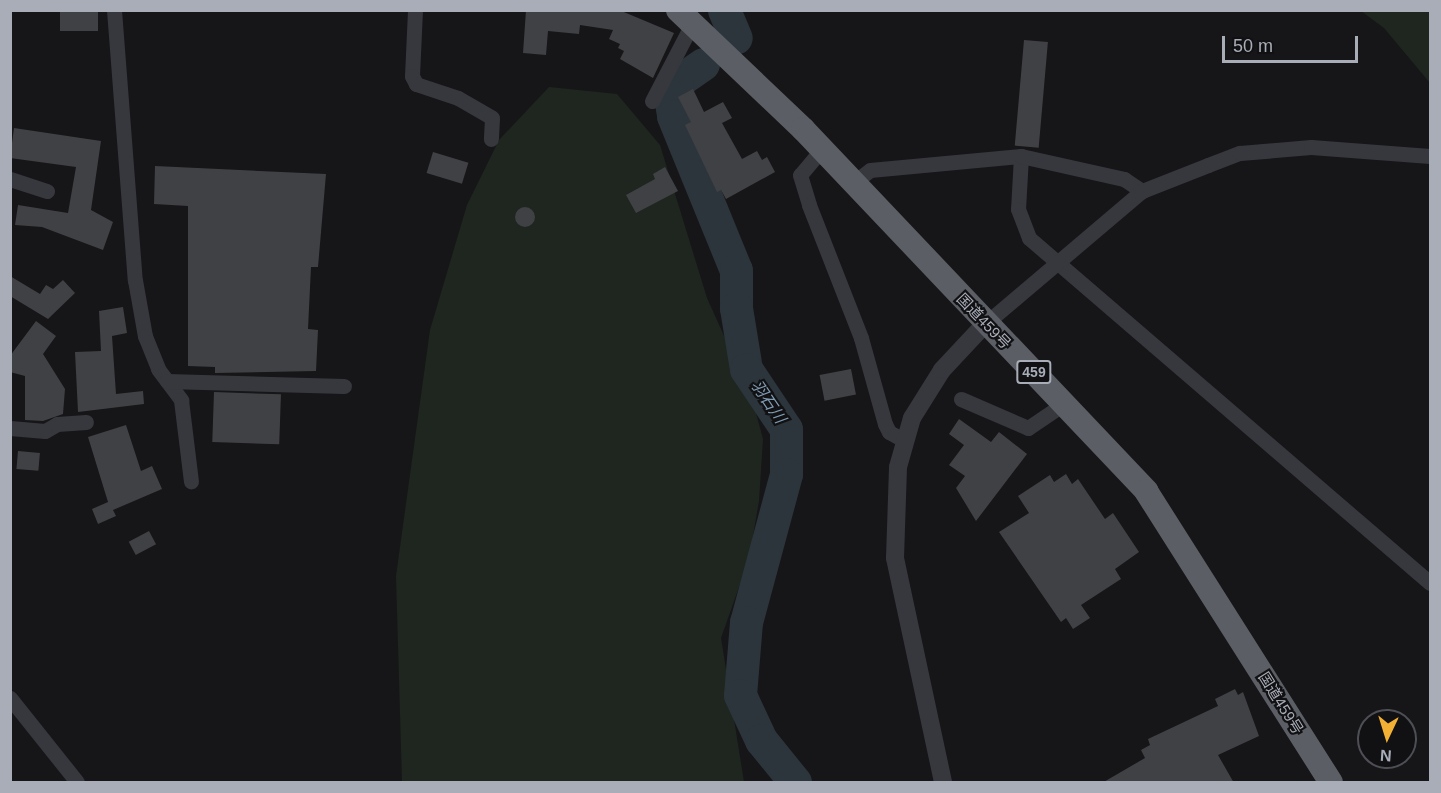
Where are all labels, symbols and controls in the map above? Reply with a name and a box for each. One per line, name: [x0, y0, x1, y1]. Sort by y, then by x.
scale bar: [1225, 24, 1362, 62]
text: 50 m: [1233, 36, 1273, 56]
street label: 国道459号: [953, 290, 1015, 352]
road number: 459: [1016, 361, 1052, 383]
water label: 羽石川: [747, 377, 789, 427]
street label: 国道459号: [1255, 669, 1307, 737]
north arrow: [1357, 709, 1417, 769]
text: N: [1379, 747, 1392, 764]

